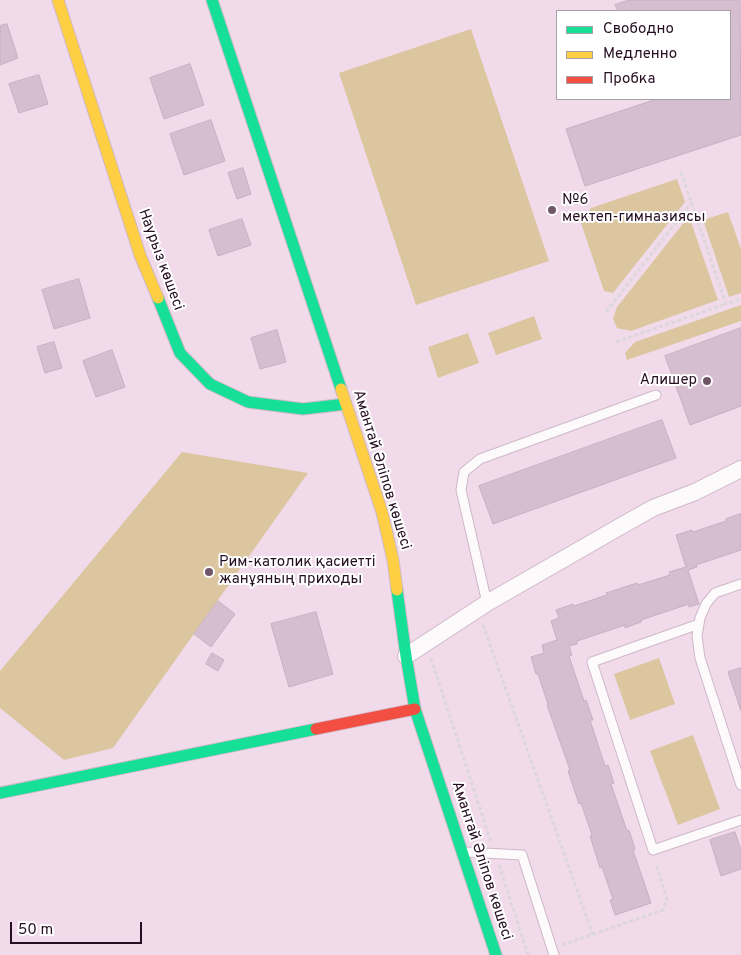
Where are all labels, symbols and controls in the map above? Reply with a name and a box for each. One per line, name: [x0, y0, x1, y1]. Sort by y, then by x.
legend: [556, 10, 731, 100]
text: Свободно: [603, 20, 674, 39]
text: Медленно: [603, 45, 677, 64]
text: Пробка: [603, 70, 655, 89]
place label: №6 мектеп-гимназиясы: [562, 192, 705, 227]
marker: №6 мектеп-гимназиясы: [546, 204, 558, 216]
street label: Наурыз көшесі: [133, 207, 187, 313]
place label: Алишер: [640, 372, 697, 390]
marker: Алишер: [701, 375, 713, 387]
street label: Амантай Әліпов көшесі: [348, 388, 414, 552]
place label: Рим-католик қасиетті жанұяның приходы: [219, 554, 375, 589]
marker: Рим-католик қасиетті жанұяның приходы: [203, 566, 215, 578]
street label: Амантай Әліпов көшесі: [447, 779, 515, 943]
scale bar: [12, 912, 145, 944]
text: 50 m: [18, 921, 53, 940]

